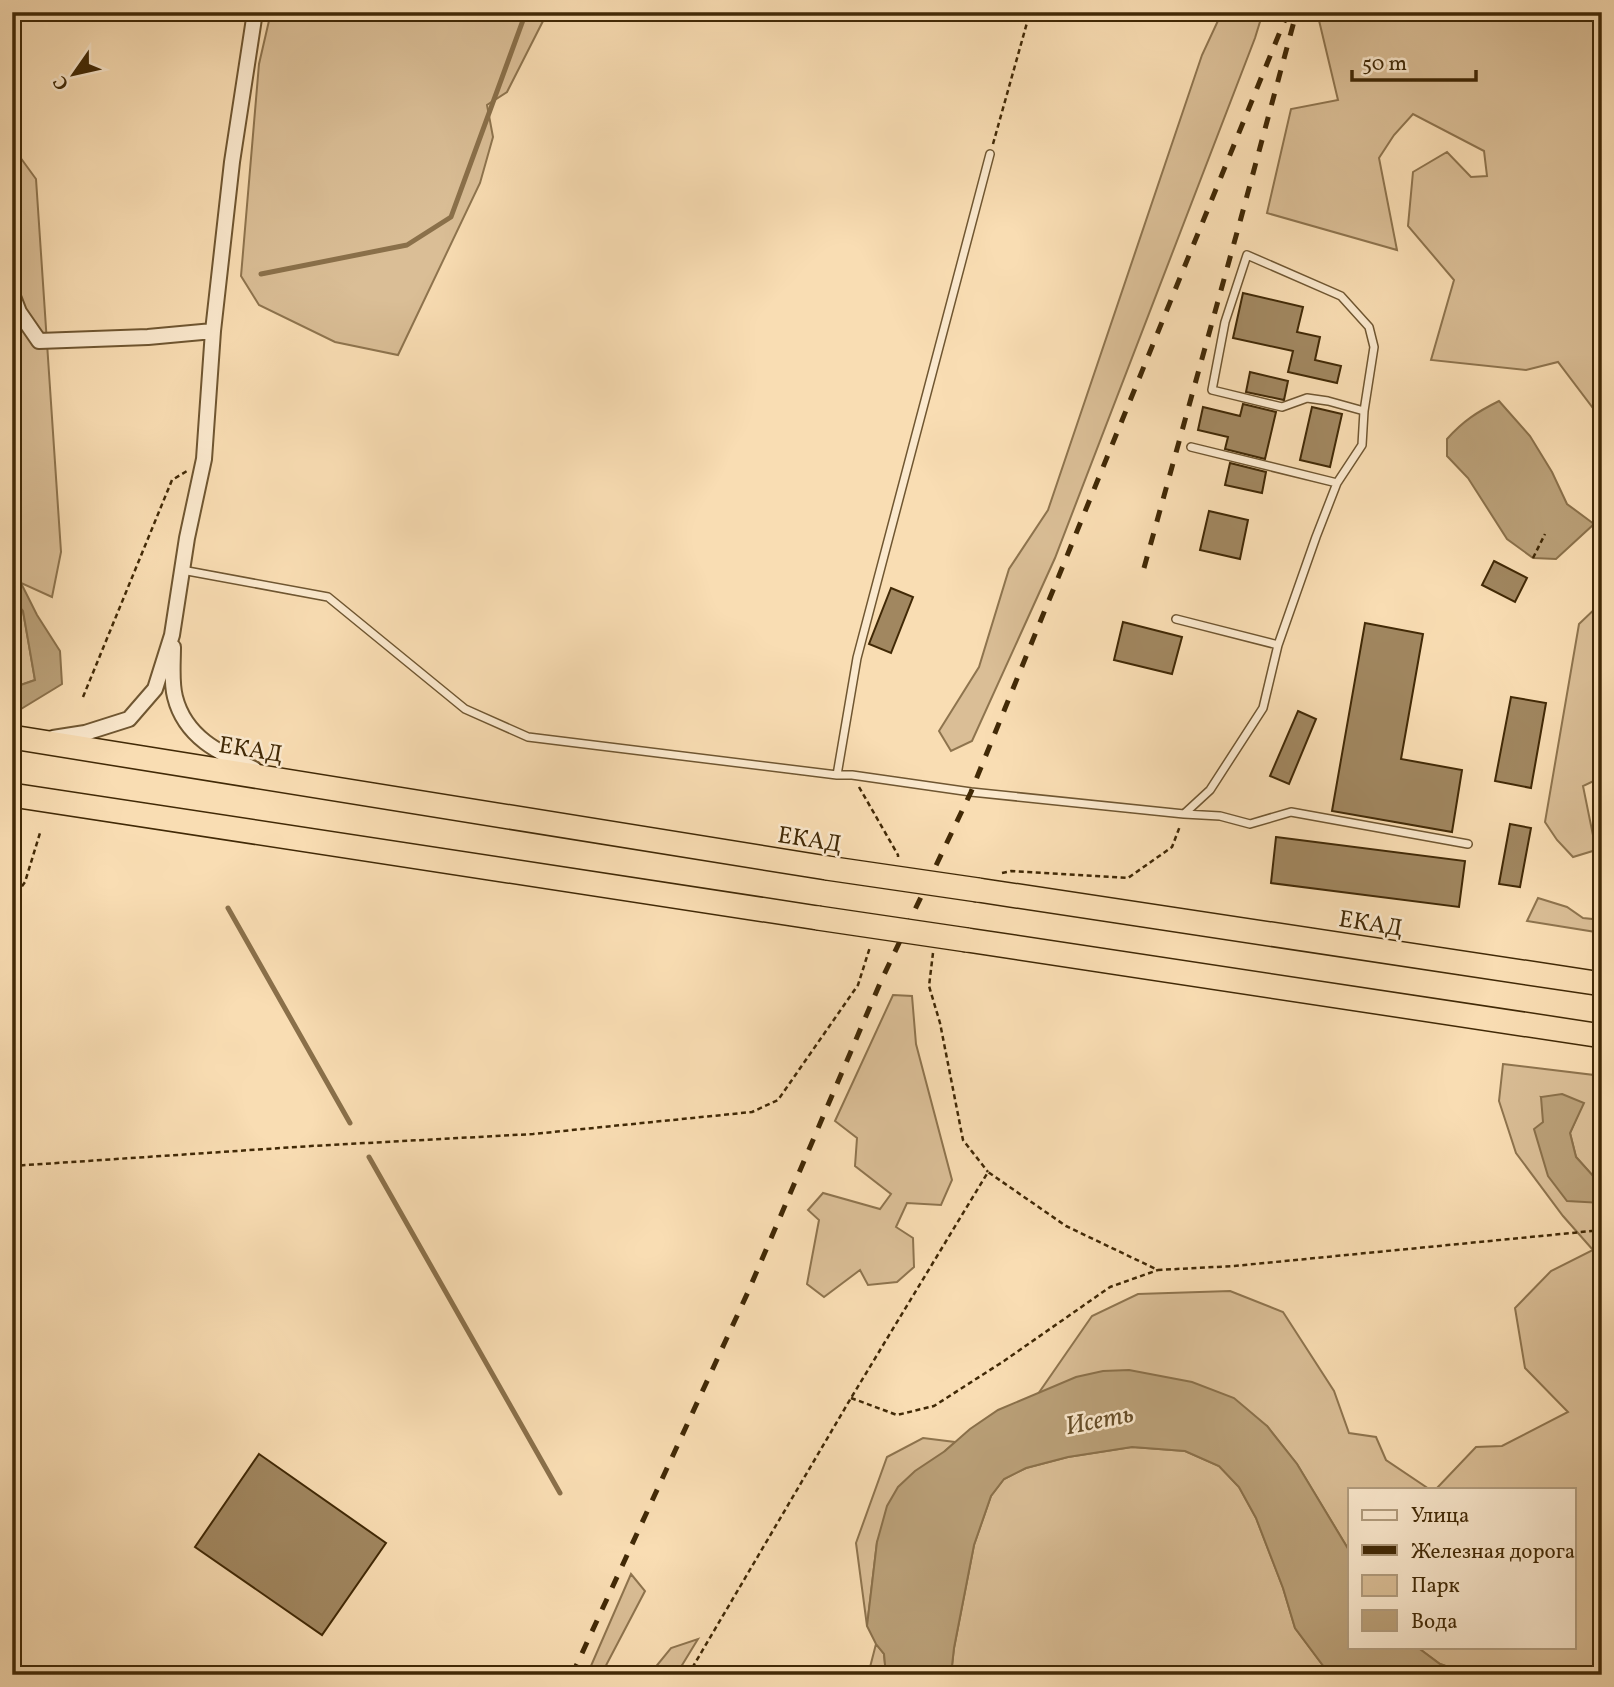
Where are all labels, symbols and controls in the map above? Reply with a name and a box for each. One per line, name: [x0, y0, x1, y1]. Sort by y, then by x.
north arrow: [38, 38, 108, 108]
scale bar: [1352, 38, 1476, 82]
text: 50 m: [1362, 50, 1407, 79]
text: С: [47, 70, 76, 95]
street label: ЕКАД: [216, 729, 285, 773]
street label: ЕКАД: [775, 819, 844, 863]
street label: ЕКАД: [1336, 903, 1405, 947]
water label: Исеть: [1062, 1397, 1137, 1445]
legend: [1348, 1488, 1576, 1648]
text: Улица: [1411, 1502, 1469, 1531]
text: Железная дорога: [1411, 1538, 1575, 1567]
text: Парк: [1411, 1572, 1460, 1601]
text: Вода: [1411, 1608, 1458, 1637]

